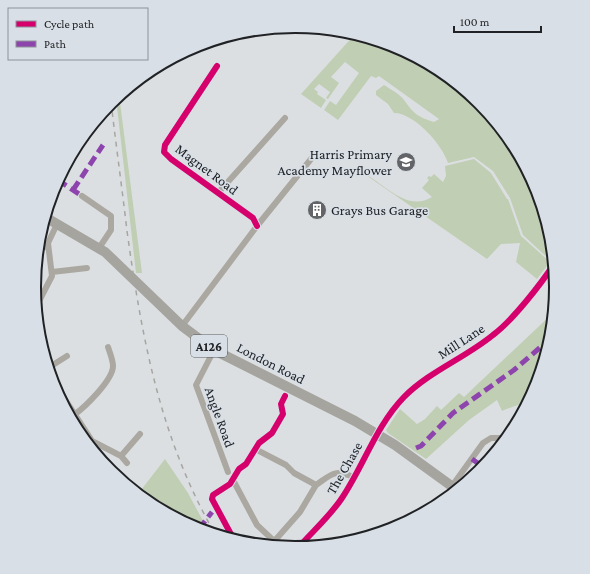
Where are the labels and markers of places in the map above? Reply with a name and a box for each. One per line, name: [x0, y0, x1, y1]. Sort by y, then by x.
place label: Harris Primary Academy Mayflower: [278, 146, 393, 178]
school or university icon: Harris Primary Academy Mayflower: [395, 151, 417, 173]
building icon: Grays Bus Garage: [306, 199, 328, 221]
place label: Grays Bus Garage: [331, 202, 428, 218]

